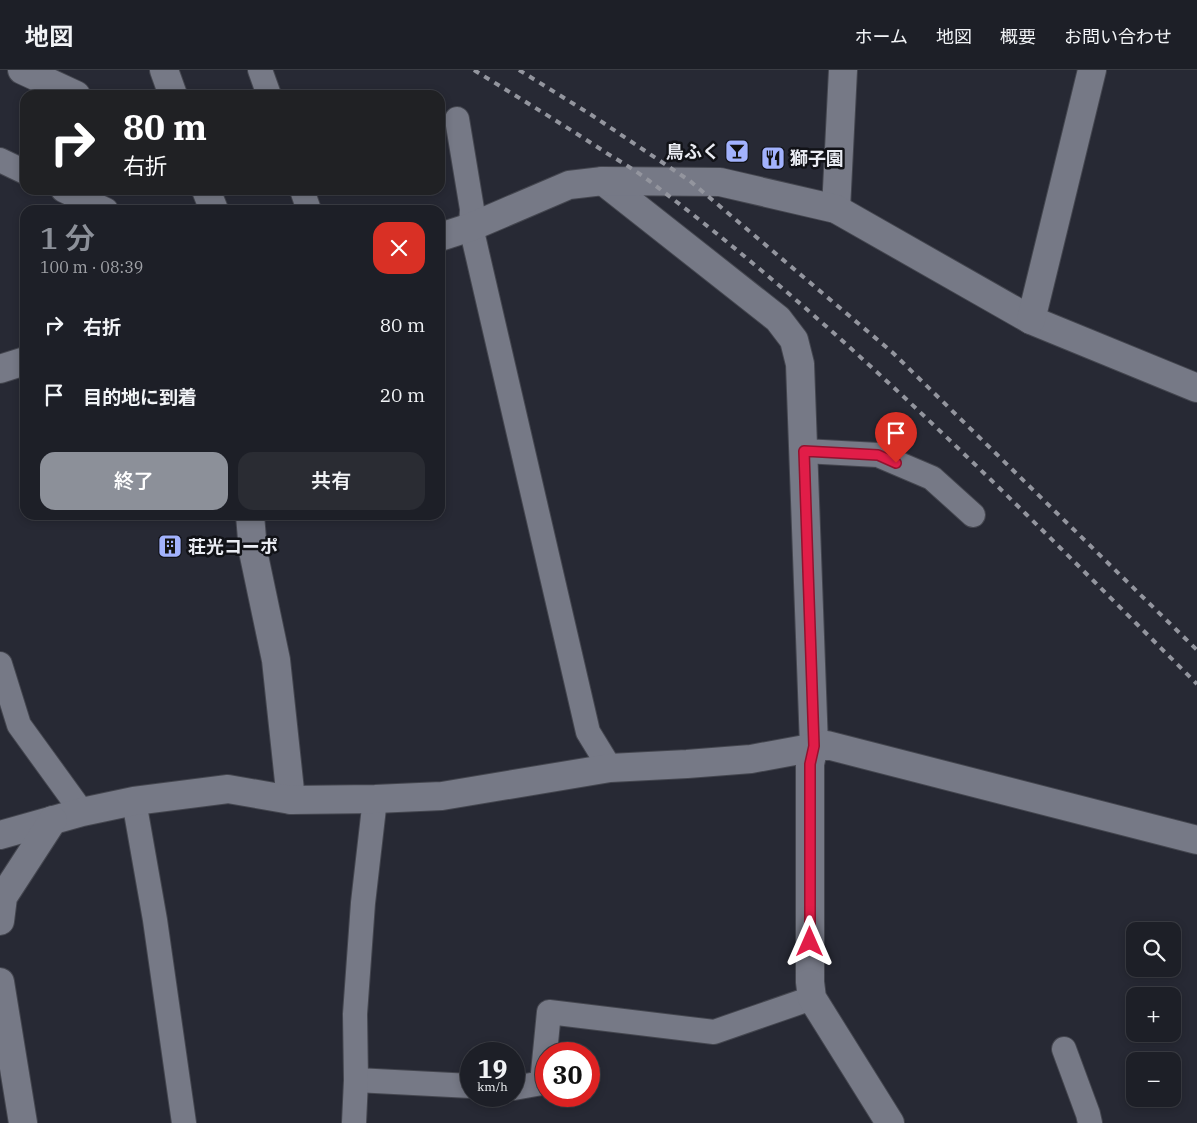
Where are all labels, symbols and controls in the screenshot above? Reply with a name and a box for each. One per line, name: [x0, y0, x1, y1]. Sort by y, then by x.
text: 地図: [25, 20, 73, 52]
text: ホーム: [855, 25, 908, 48]
text: 地図: [936, 25, 972, 48]
text: 概要: [1000, 25, 1036, 48]
text: お問い合わせ: [1064, 25, 1172, 48]
text: 80 m: [123, 104, 207, 150]
icon: right: [40, 110, 105, 175]
bar icon: 鳥ふく: [724, 138, 750, 164]
place label: 鳥ふく: [666, 140, 720, 163]
restaurant icon: 獅子園: [760, 145, 786, 171]
place label: 獅子園: [790, 147, 844, 170]
text: 右折: [123, 151, 167, 180]
text: 1 分: [40, 218, 95, 257]
button: close: [373, 222, 425, 274]
text: 100 m · 08:39: [40, 257, 143, 277]
icon: right: [40, 311, 68, 339]
text: 80 m: [380, 313, 425, 337]
text: 右折: [83, 315, 121, 339]
icon: arrive: [40, 381, 68, 409]
text: 20 m: [380, 383, 425, 407]
text: 目的地に到着: [83, 385, 197, 409]
pin: [875, 412, 917, 463]
icon: arrive: [882, 419, 910, 447]
button: 終了: [40, 452, 228, 510]
button: 共有: [238, 452, 425, 510]
building icon: 荘光コーポ: [157, 533, 183, 559]
place label: 荘光コーポ: [188, 535, 278, 558]
position arrow: [783, 915, 835, 967]
map controls: [1126, 922, 1181, 1107]
button: search: [1126, 922, 1181, 977]
button: +: [1126, 987, 1181, 1042]
speed limit sign: 30: [535, 1042, 600, 1107]
text: 19: [477, 1052, 508, 1085]
button: −: [1126, 1052, 1181, 1107]
text: km/h: [477, 1079, 508, 1094]

